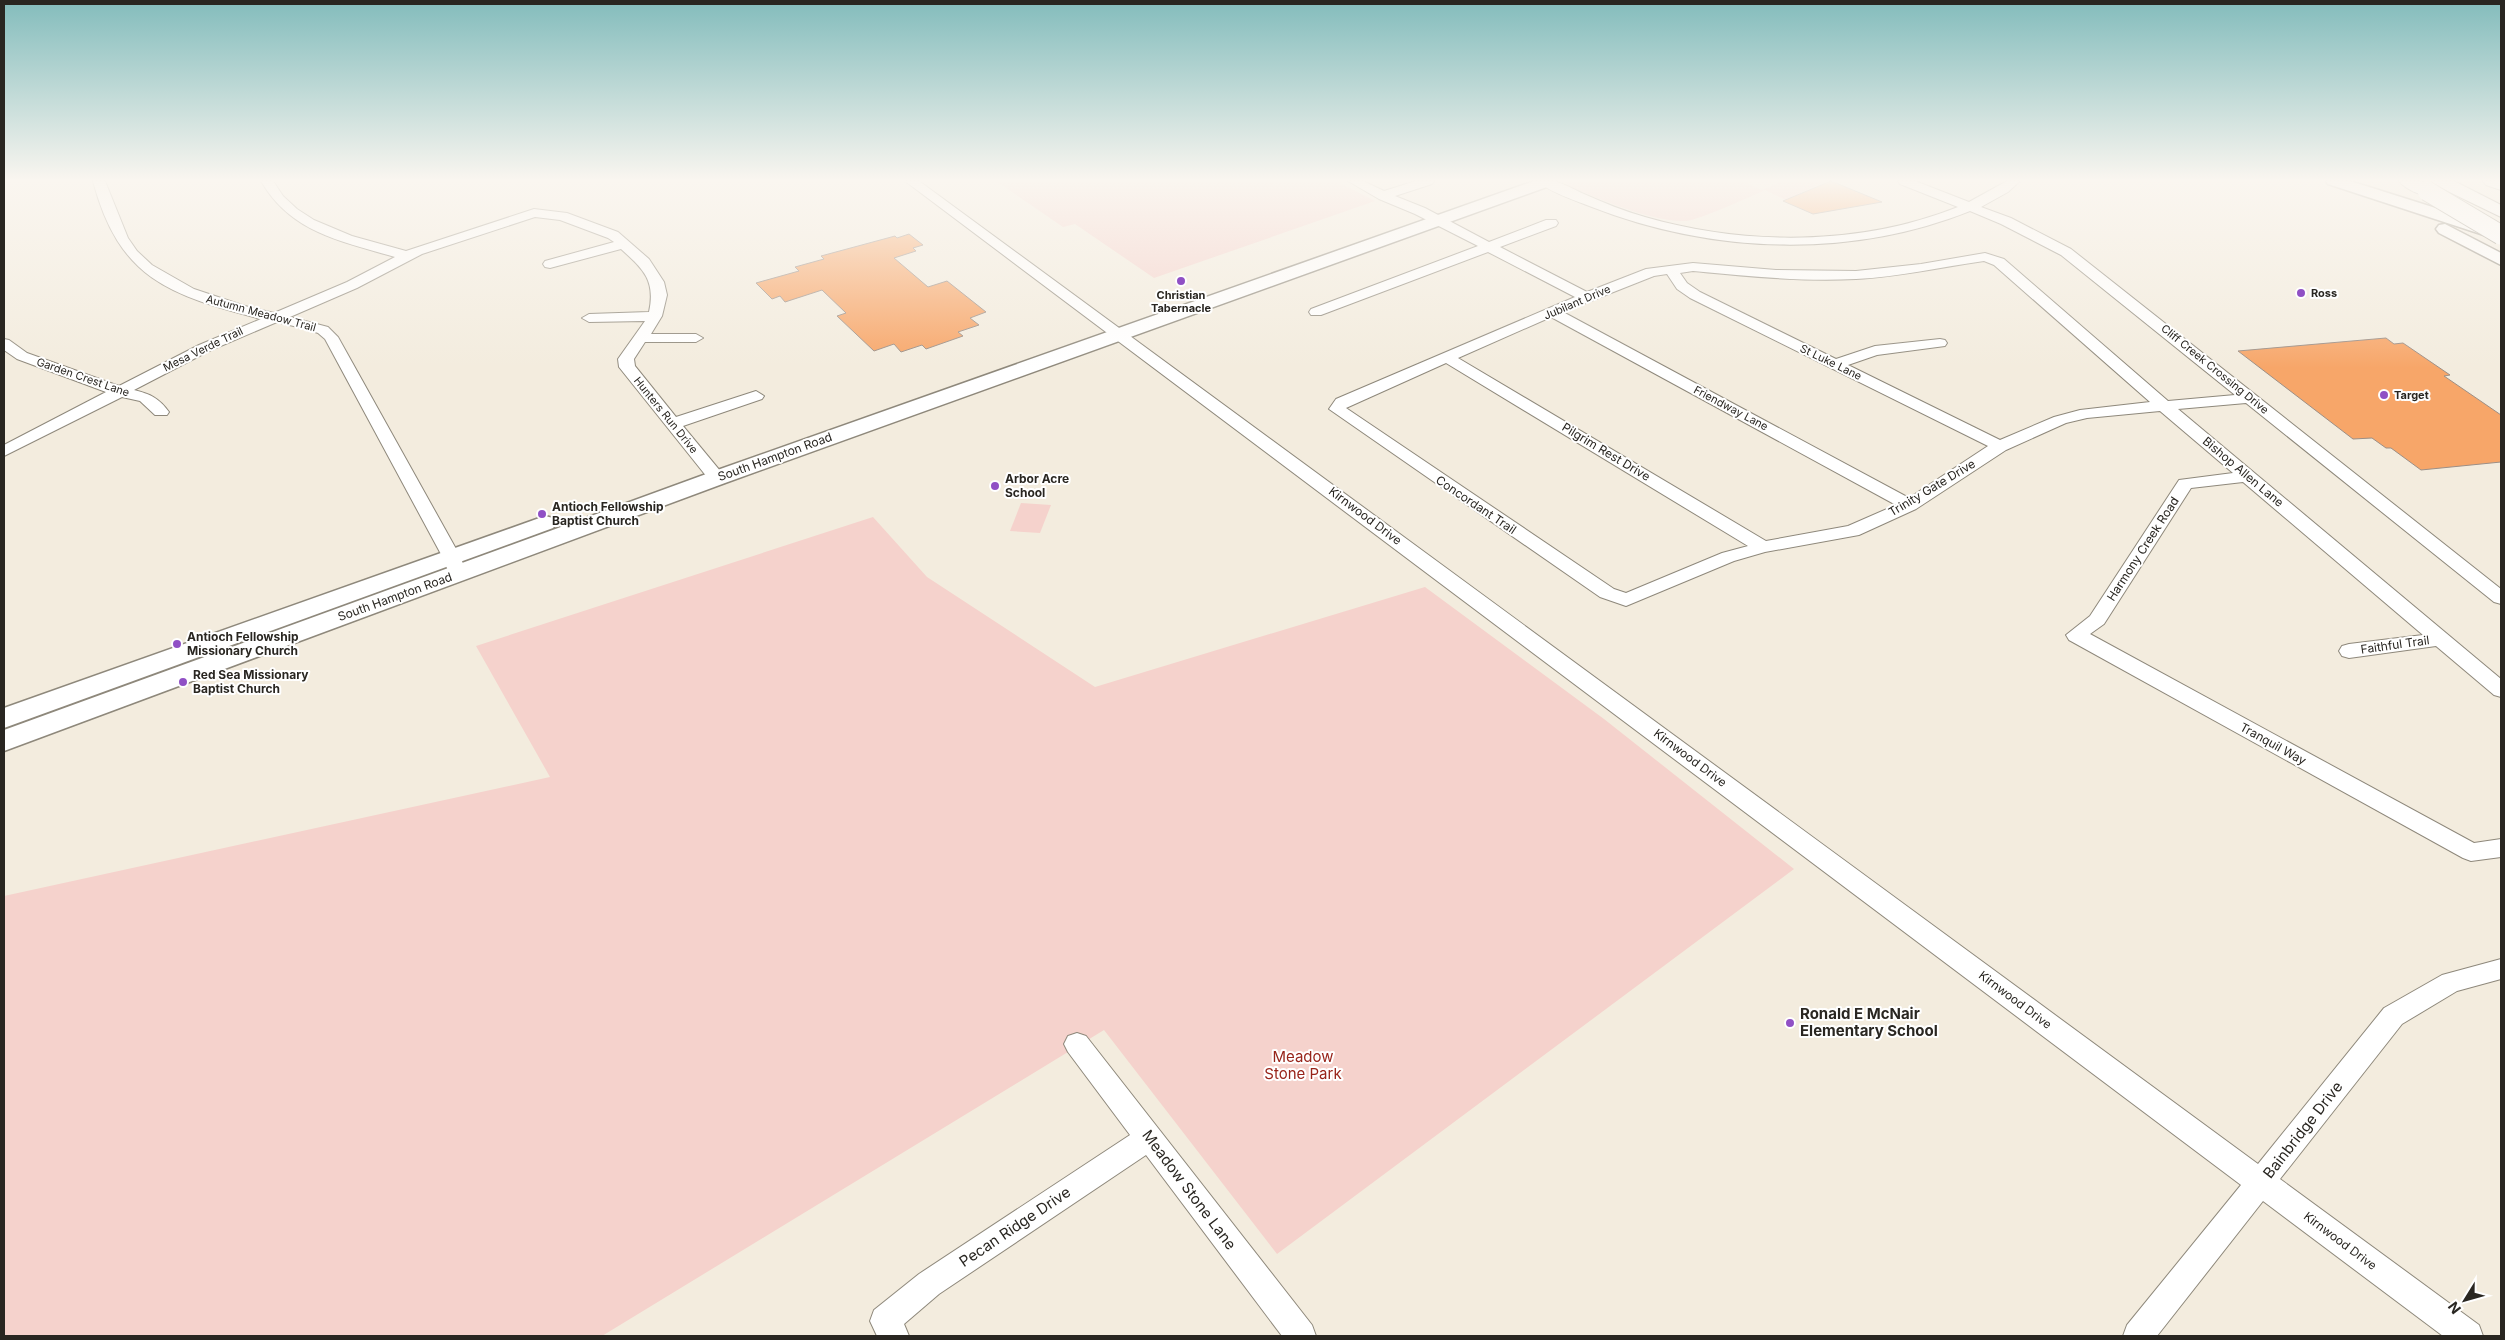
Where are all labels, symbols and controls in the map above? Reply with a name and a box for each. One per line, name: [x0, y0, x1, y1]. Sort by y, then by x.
marker: Christian Tabernacle: [1175, 275, 1187, 287]
street label: Jubilant Drive: [1541, 282, 1613, 322]
place label: Ross: [2311, 286, 2337, 300]
marker: Ross: [2295, 287, 2307, 299]
place label: Christian Tabernacle: [1151, 288, 1212, 315]
street label: Autumn Meadow Trail: [204, 292, 318, 334]
street label: Cliff Creek Crossing Drive: [2158, 321, 2272, 417]
street label: Mesa Verde Trail: [161, 324, 245, 374]
street label: St Luke Lane: [1798, 341, 1864, 383]
street label: Garden Crest Lane: [35, 355, 131, 399]
street label: Hunters Run Drive: [631, 374, 701, 456]
street label: Friendway Lane: [1691, 382, 1771, 434]
place label: Target: [2394, 388, 2429, 402]
marker: Target: [2378, 389, 2390, 401]
street label: Pilgrim Rest Drive: [1559, 419, 1653, 484]
street label: South Hampton Road: [716, 429, 834, 484]
street label: Bishop Allen Lane: [2200, 433, 2287, 510]
street label: Trinity Gate Drive: [1886, 456, 1978, 519]
place label: Arbor Acre School: [1005, 471, 1069, 500]
street label: Concordant Trail: [1433, 472, 1519, 537]
marker: Arbor Acre School: [989, 480, 1001, 492]
street label: Kirnwood Drive: [1326, 483, 1405, 548]
street label: Harmony Creek Road: [2103, 494, 2182, 604]
place label: Antioch Fellowship Baptist Church: [552, 499, 664, 528]
marker: Antioch Fellowship Baptist Church: [536, 508, 548, 520]
street label: South Hampton Road: [336, 569, 454, 624]
place label: Antioch Fellowship Missionary Church: [187, 629, 299, 658]
street label: Faithful Trail: [2360, 632, 2430, 657]
marker: Antioch Fellowship Missionary Church: [171, 638, 183, 650]
place label: Red Sea Missionary Baptist Church: [193, 667, 309, 696]
marker: Red Sea Missionary Baptist Church: [177, 676, 189, 688]
street label: Tranquil Way: [2237, 719, 2309, 768]
street label: Kirnwood Drive: [1651, 725, 1730, 790]
street label: Kirnwood Drive: [1976, 967, 2055, 1032]
place label: Ronald E McNair Elementary School: [1800, 1004, 1938, 1040]
marker: Ronald E McNair Elementary School: [1784, 1017, 1796, 1029]
park label: Meadow Stone Park: [1264, 1047, 1342, 1083]
street label: Bainbridge Drive: [2259, 1077, 2346, 1182]
street label: Meadow Stone Lane: [1138, 1126, 1241, 1253]
street label: Pecan Ridge Drive: [955, 1182, 1074, 1271]
street label: Kirnwood Drive: [2301, 1208, 2380, 1273]
north arrow: [2440, 1275, 2490, 1325]
text: N: [2444, 1299, 2464, 1318]

